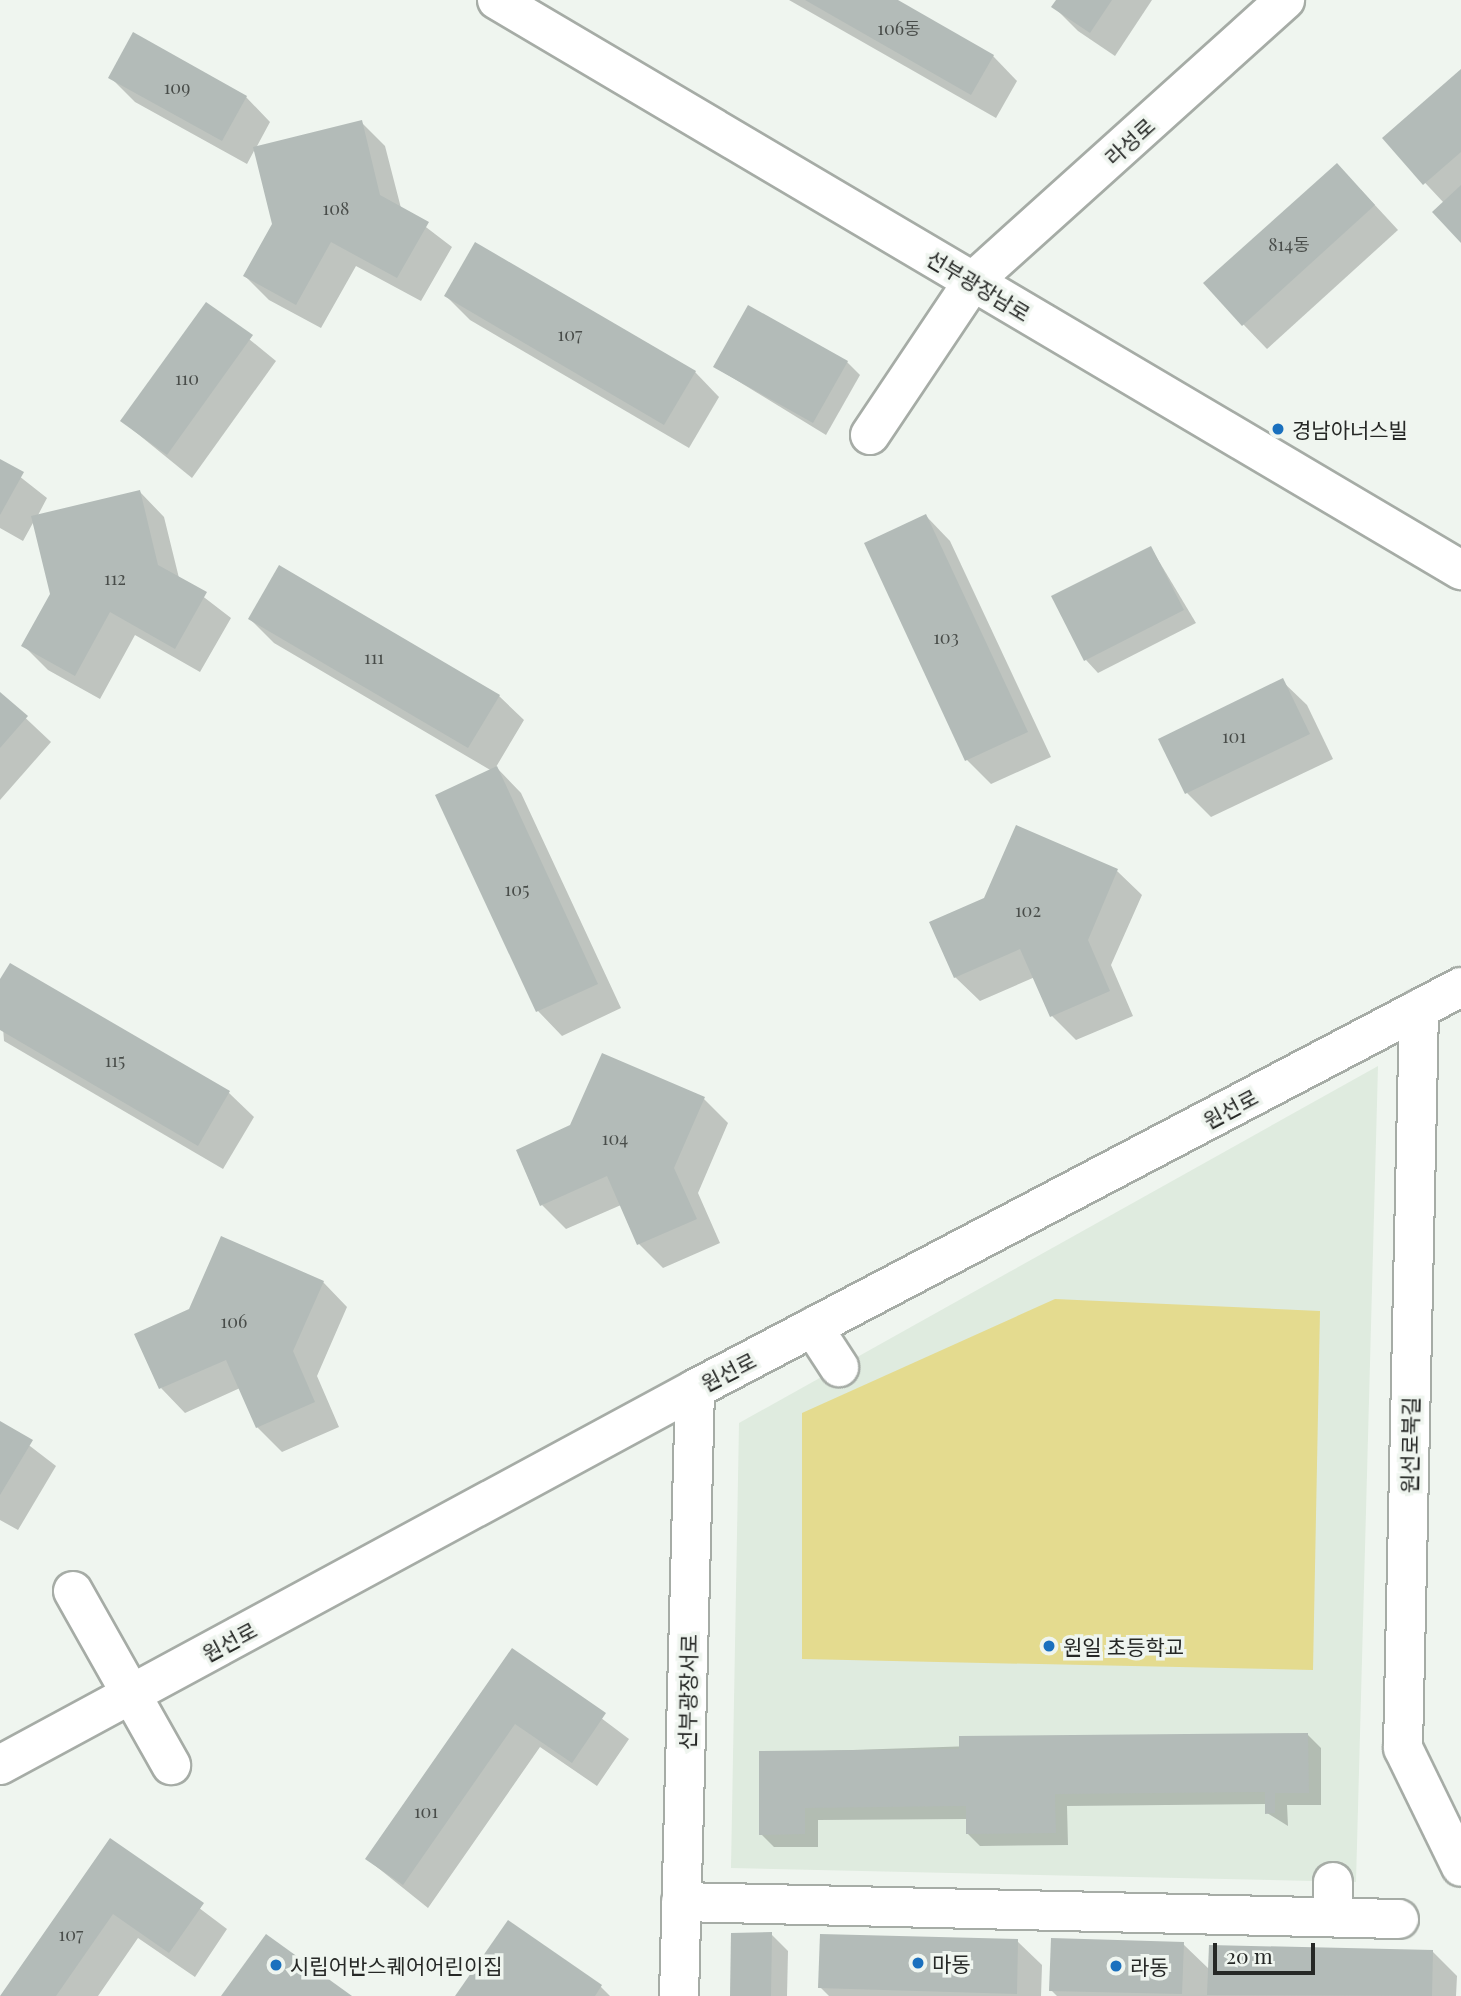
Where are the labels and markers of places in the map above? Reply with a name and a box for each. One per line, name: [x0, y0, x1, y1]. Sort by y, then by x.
place label: 경남아너스빌: [1292, 416, 1408, 442]
marker: 경남아너스빌: [1270, 421, 1286, 437]
place label: 원일 초등학교: [1063, 1633, 1184, 1659]
marker: 원일 초등학교: [1041, 1638, 1057, 1654]
place label: 마동: [932, 1950, 971, 1976]
place label: 시립어반스퀘어어린이집: [290, 1952, 503, 1978]
place label: 라동: [1130, 1953, 1169, 1979]
marker: 마동: [910, 1955, 926, 1971]
marker: 시립어반스퀘어어린이집: [268, 1957, 284, 1973]
marker: 라동: [1108, 1958, 1124, 1974]

